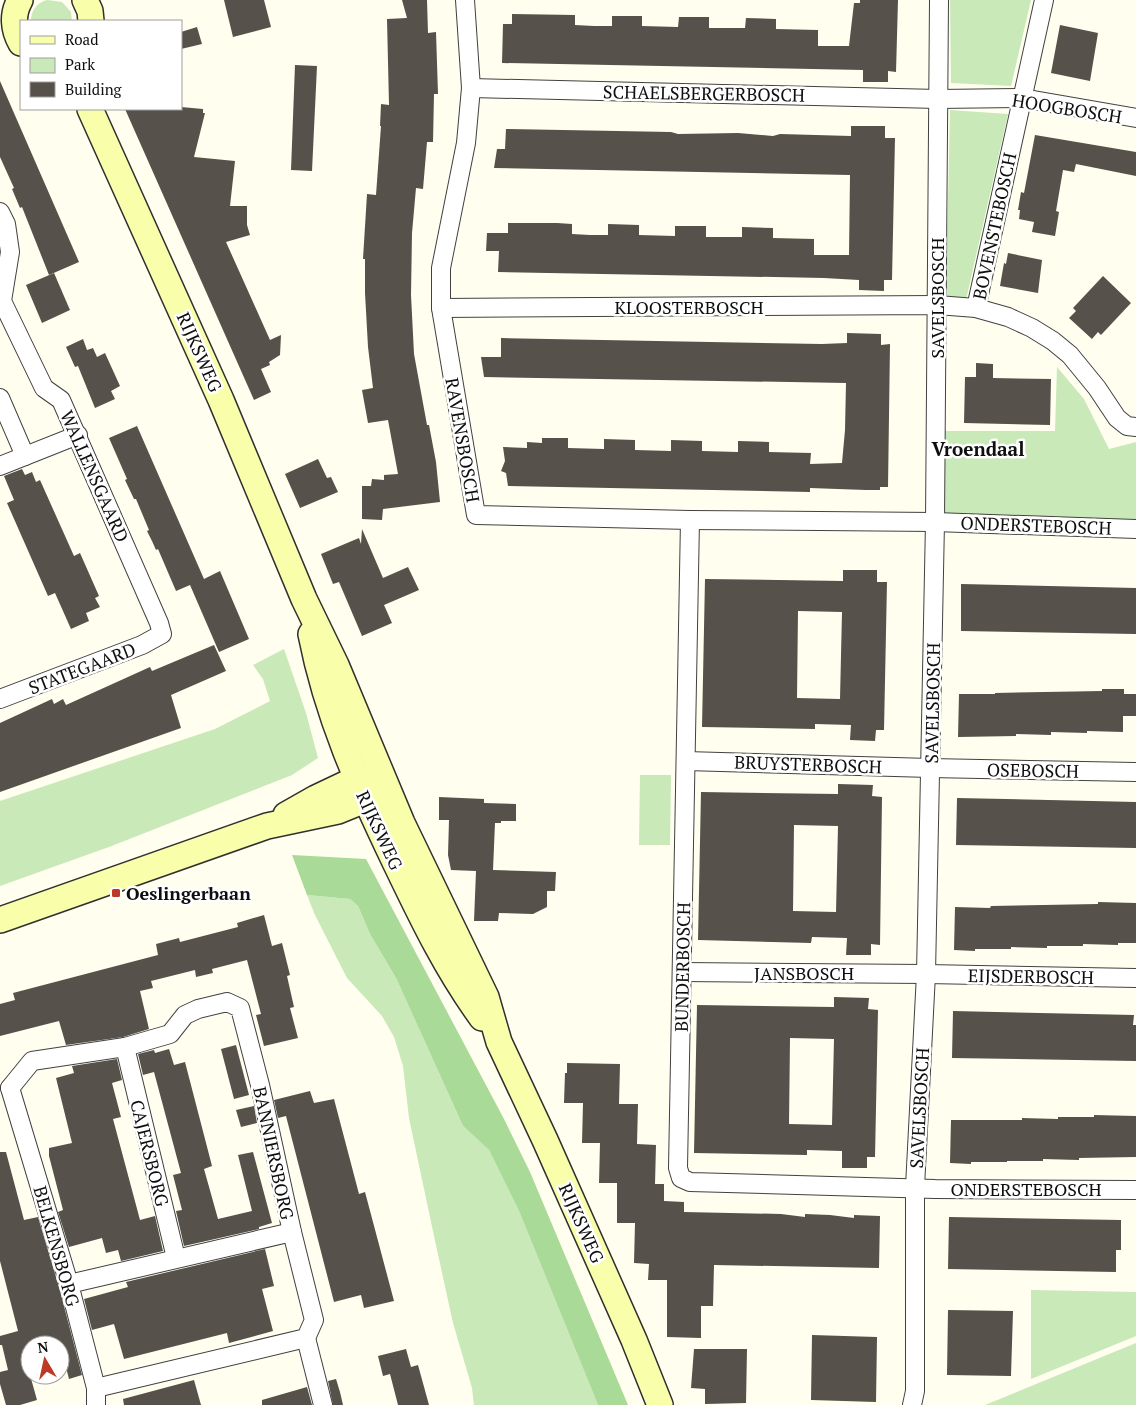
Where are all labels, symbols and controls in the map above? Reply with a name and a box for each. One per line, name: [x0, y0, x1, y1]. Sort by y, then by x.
legend: [20, 20, 182, 110]
text: Road: [65, 29, 98, 49]
text: Park: [65, 54, 95, 74]
text: Building: [65, 79, 123, 99]
street label: SCHAELSBERGERBOSCH: [603, 79, 805, 107]
street label: HOOGBOSCH: [1010, 87, 1124, 129]
street label: BOVENSTEBOSCH: [967, 150, 1021, 302]
street label: SAVELSBOSCH: [925, 237, 949, 359]
street label: KLOOSTERBOSCH: [614, 295, 764, 319]
street label: RIJKSWEG: [172, 308, 228, 396]
street label: RAVENSBOSCH: [440, 376, 486, 504]
street label: WALLENSGAARD: [55, 406, 135, 546]
district label: Vroendaal: [931, 436, 1025, 461]
street label: ONDERSTEBOSCH: [960, 510, 1112, 540]
street label: STATEGAARD: [25, 637, 139, 699]
street label: SAVELSBOSCH: [919, 642, 945, 764]
street label: BRUYSTERBOSCH: [734, 749, 882, 779]
street label: OSEBOSCH: [987, 757, 1079, 783]
street label: RIJKSWEG: [351, 786, 409, 874]
place label: Oeslingerbaan: [126, 881, 251, 905]
marker: Oeslingerbaan: [110, 887, 122, 899]
street label: BUNDERBOSCH: [669, 902, 695, 1032]
street label: JANSBOSCH: [754, 961, 854, 985]
street label: EIJSDERBOSCH: [968, 963, 1094, 989]
street label: SAVELSBOSCH: [904, 1047, 934, 1169]
street label: BANNIERSBORG: [248, 1084, 300, 1222]
street label: CAJERSBORG: [125, 1097, 175, 1209]
street label: ONDERSTEBOSCH: [950, 1177, 1102, 1201]
street label: RIJKSWEG: [554, 1179, 610, 1267]
street label: BELKENSBORG: [28, 1183, 86, 1310]
north arrow: [20, 1335, 70, 1385]
text: N: [36, 1336, 50, 1357]

